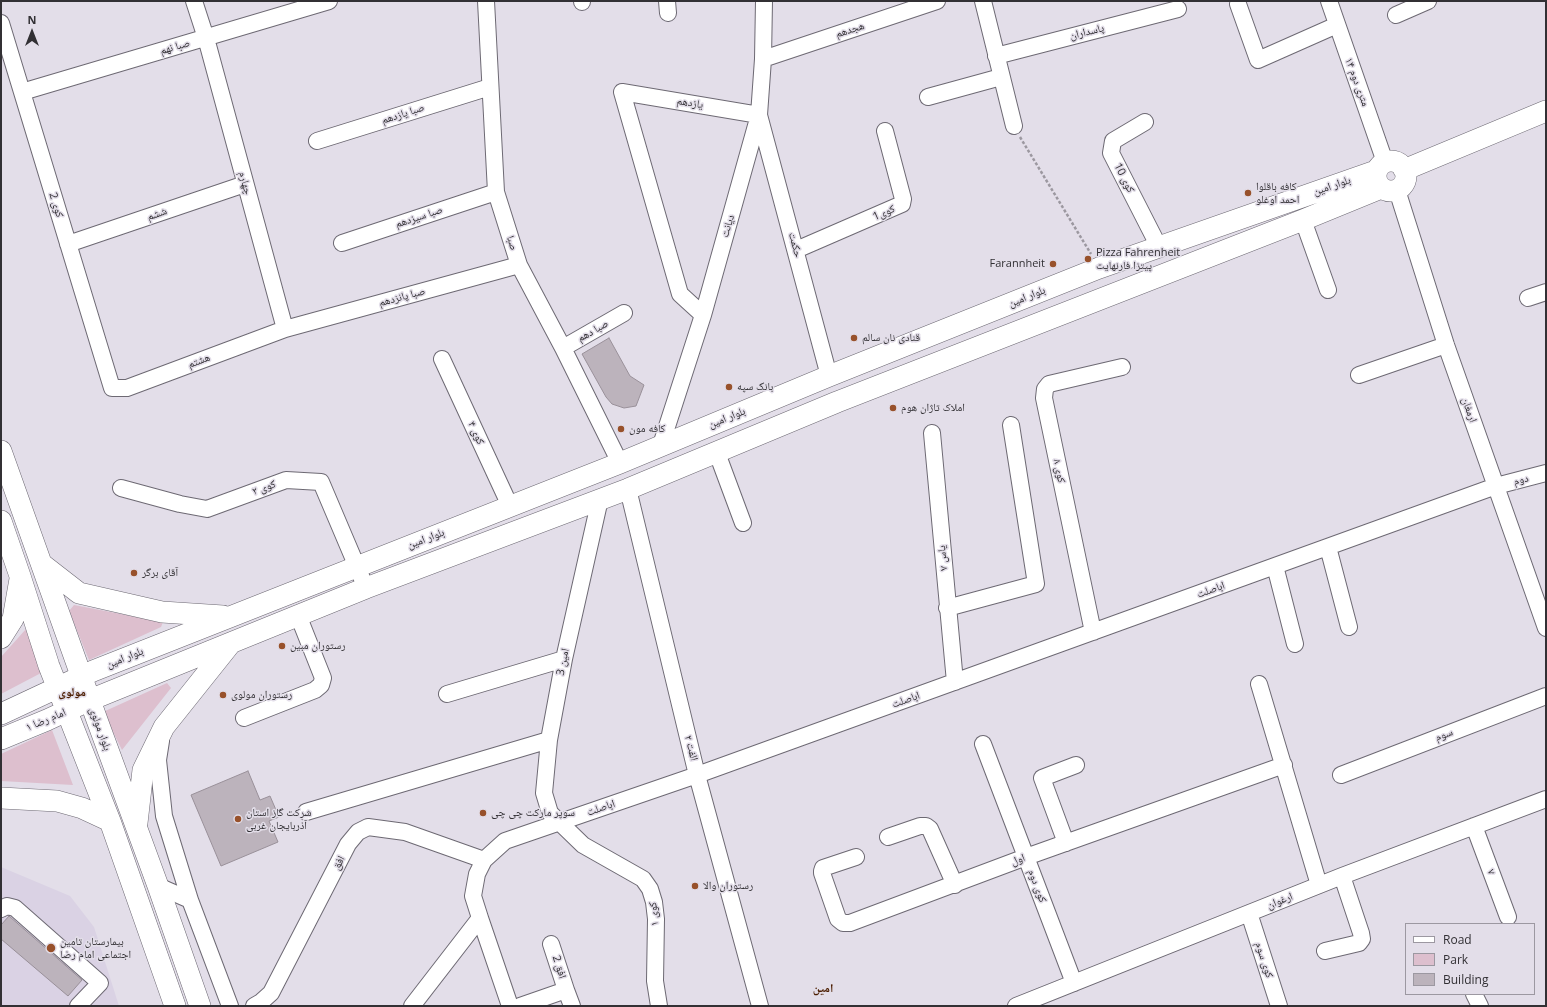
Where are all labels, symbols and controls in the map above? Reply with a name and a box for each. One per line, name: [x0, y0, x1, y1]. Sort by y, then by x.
north arrow: [12, 12, 52, 52]
text: N: [28, 12, 36, 27]
street label: هجدهم: [834, 19, 866, 41]
street label: پاسداران: [1068, 21, 1106, 43]
street label: صبا نهم: [159, 36, 191, 58]
street label: ۱۴ متری دوم: [1342, 56, 1372, 108]
street label: یازدهم: [676, 94, 704, 112]
street label: صبا یازدهم: [380, 101, 426, 127]
street label: کوی 10: [1111, 161, 1137, 195]
street label: چهارم: [236, 170, 254, 196]
street label: بلوار امین: [1312, 173, 1352, 199]
place label: کافه باقلوا احمد اوغلو: [1256, 180, 1299, 206]
marker: کافه باقلوا احمد اوغلو: [1243, 188, 1253, 198]
street label: کوی 2: [46, 191, 66, 219]
street label: کوی1: [871, 202, 897, 224]
street label: صبا سیزدهم: [394, 203, 444, 231]
street label: ششم: [145, 204, 169, 224]
street label: دیانت: [718, 213, 738, 239]
street label: حکمت: [785, 231, 805, 259]
street label: صبا: [504, 234, 520, 252]
place label: Pizza Fahrenheit پیتزا فارنهایت: [1096, 246, 1180, 272]
marker: Pizza Fahrenheit پیتزا فارنهایت: [1083, 254, 1093, 264]
place label: Farannheit: [989, 257, 1045, 271]
marker: Farannheit: [1048, 259, 1058, 269]
street label: صبا پانزدهم: [377, 284, 427, 310]
street label: بلوار امین: [1007, 284, 1047, 310]
street label: صبا دهم: [575, 317, 611, 345]
place label: قنادی نان سالم: [862, 331, 920, 345]
marker: قنادی نان سالم: [849, 333, 859, 343]
street label: هشتم: [186, 351, 212, 371]
place label: بانک سپه: [737, 380, 773, 394]
marker: بانک سپه: [724, 382, 734, 392]
street label: ارمغان: [1458, 396, 1480, 424]
place label: املاک تاژان هوم: [901, 401, 965, 415]
marker: املاک تاژان هوم: [888, 403, 898, 413]
street label: بلوار امین: [707, 405, 747, 431]
street label: کوی ۴: [465, 419, 487, 447]
place label: کافه مون: [629, 422, 665, 436]
marker: کافه مون: [616, 424, 626, 434]
street label: کوی ۸: [1050, 458, 1068, 484]
street label: دوم: [1512, 472, 1530, 488]
street label: کوی ۲: [250, 478, 278, 498]
street label: بلوار امین: [406, 526, 446, 552]
street label: یاس ۷: [935, 545, 951, 571]
place label: آقاى برگر: [142, 566, 178, 580]
marker: آقاى برگر: [129, 568, 139, 578]
street label: اباصلت: [1195, 579, 1227, 601]
place label: رستوران مبین: [290, 639, 345, 653]
marker: رستوران مبین: [277, 641, 287, 651]
street label: بلوار امین: [105, 645, 145, 671]
street label: امین 3: [554, 647, 572, 677]
district label: مولوی: [58, 686, 86, 700]
place label: رستوران مولوی: [231, 688, 292, 702]
street label: اباصلت: [890, 689, 922, 711]
marker: رستوران مولوی: [218, 690, 228, 700]
street label: امام رضا ۱: [24, 706, 68, 734]
street label: بلوار مولوی: [86, 706, 114, 752]
street label: سوم: [1433, 726, 1455, 744]
street label: الفت ۲: [681, 734, 701, 762]
street label: اباصلت: [585, 797, 617, 819]
place label: شرکت گاز استان آذربایجان غربی: [246, 806, 312, 832]
place label: سوپر مارکت چی چی: [491, 806, 575, 820]
marker: سوپر مارکت چی چی: [478, 808, 488, 818]
marker: شرکت گاز استان آذربایجان غربی: [233, 814, 243, 824]
street label: اول: [1009, 851, 1027, 869]
street label: افق: [330, 854, 348, 872]
street label: ۷: [1484, 867, 1498, 877]
street label: کوی دوم: [1025, 868, 1049, 904]
place label: رستوران والا: [703, 879, 753, 893]
marker: رستوران والا: [690, 881, 700, 891]
street label: ارغوان: [1265, 890, 1295, 912]
street label: کوی ۱: [646, 901, 662, 927]
legend: [1405, 923, 1535, 995]
text: Road: [1443, 931, 1472, 948]
place label: بیمارستان تامین اجتماعی امام رضا: [60, 935, 131, 961]
street label: کوی سوم: [1252, 940, 1276, 980]
marker: بیمارستان تامین اجتماعی امام رضا: [45, 942, 57, 954]
text: Park: [1443, 951, 1468, 968]
street label: افق 2: [549, 954, 569, 980]
text: Building: [1443, 971, 1488, 988]
district label: امین: [813, 982, 833, 996]

